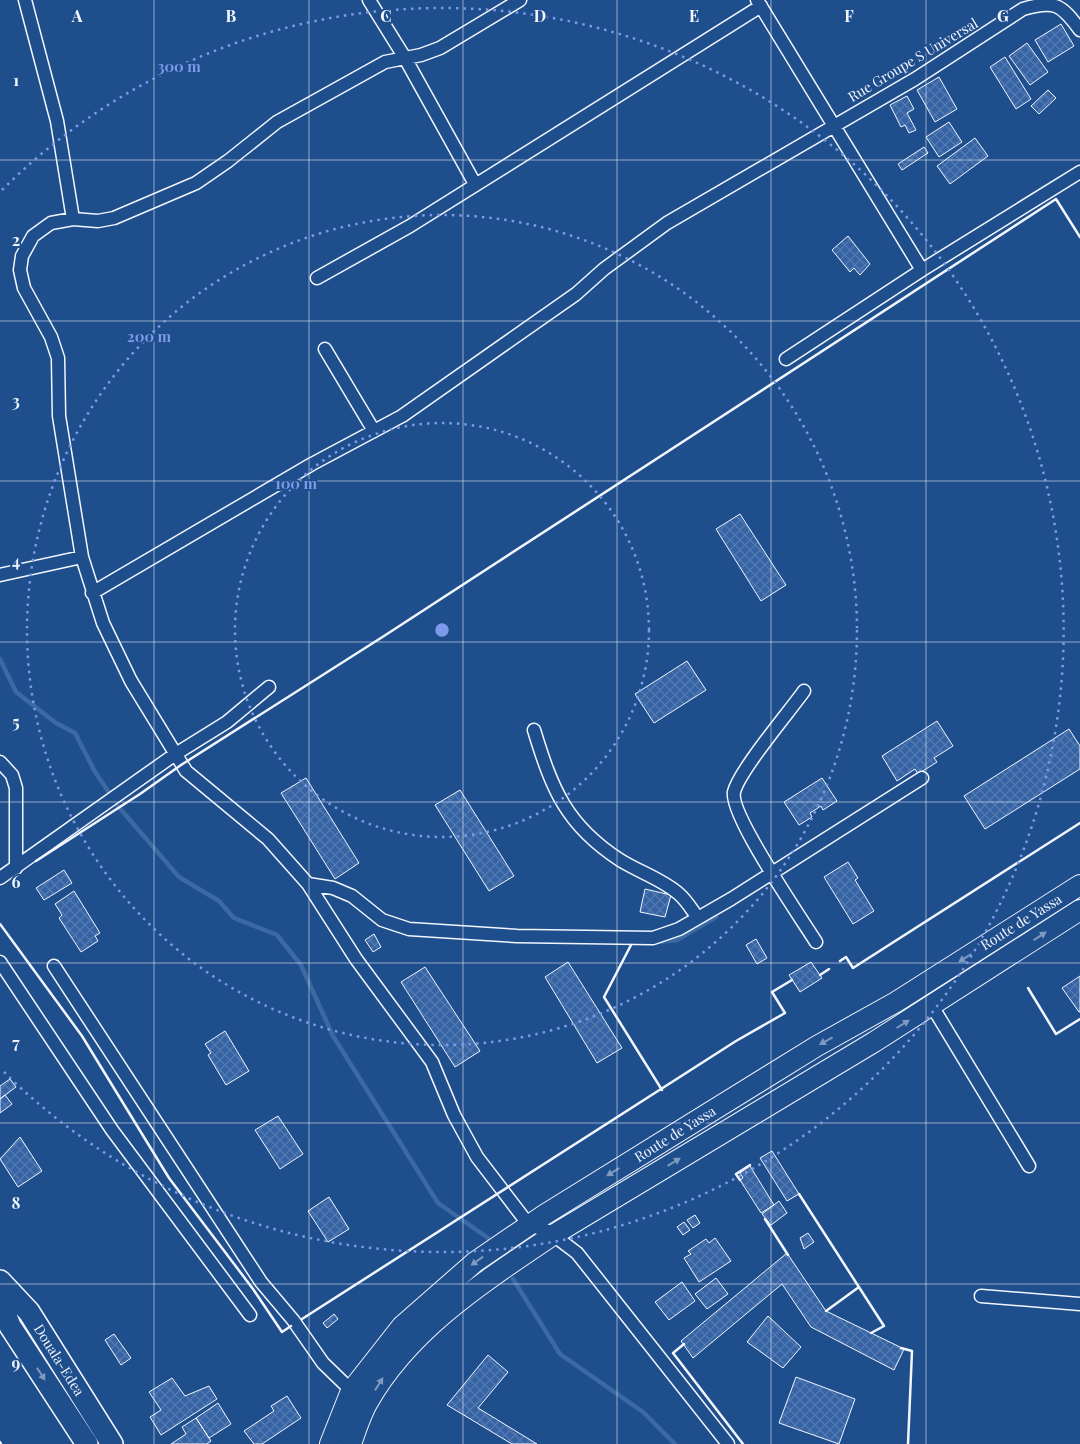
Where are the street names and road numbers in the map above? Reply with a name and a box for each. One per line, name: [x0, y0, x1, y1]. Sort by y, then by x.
street label: Rue Groupe S Universal: [844, 13, 981, 106]
street label: Route de Yassa: [976, 889, 1065, 954]
street label: Route de Yassa: [630, 1101, 719, 1166]
street label: Douala-Edea: [30, 1320, 89, 1399]

